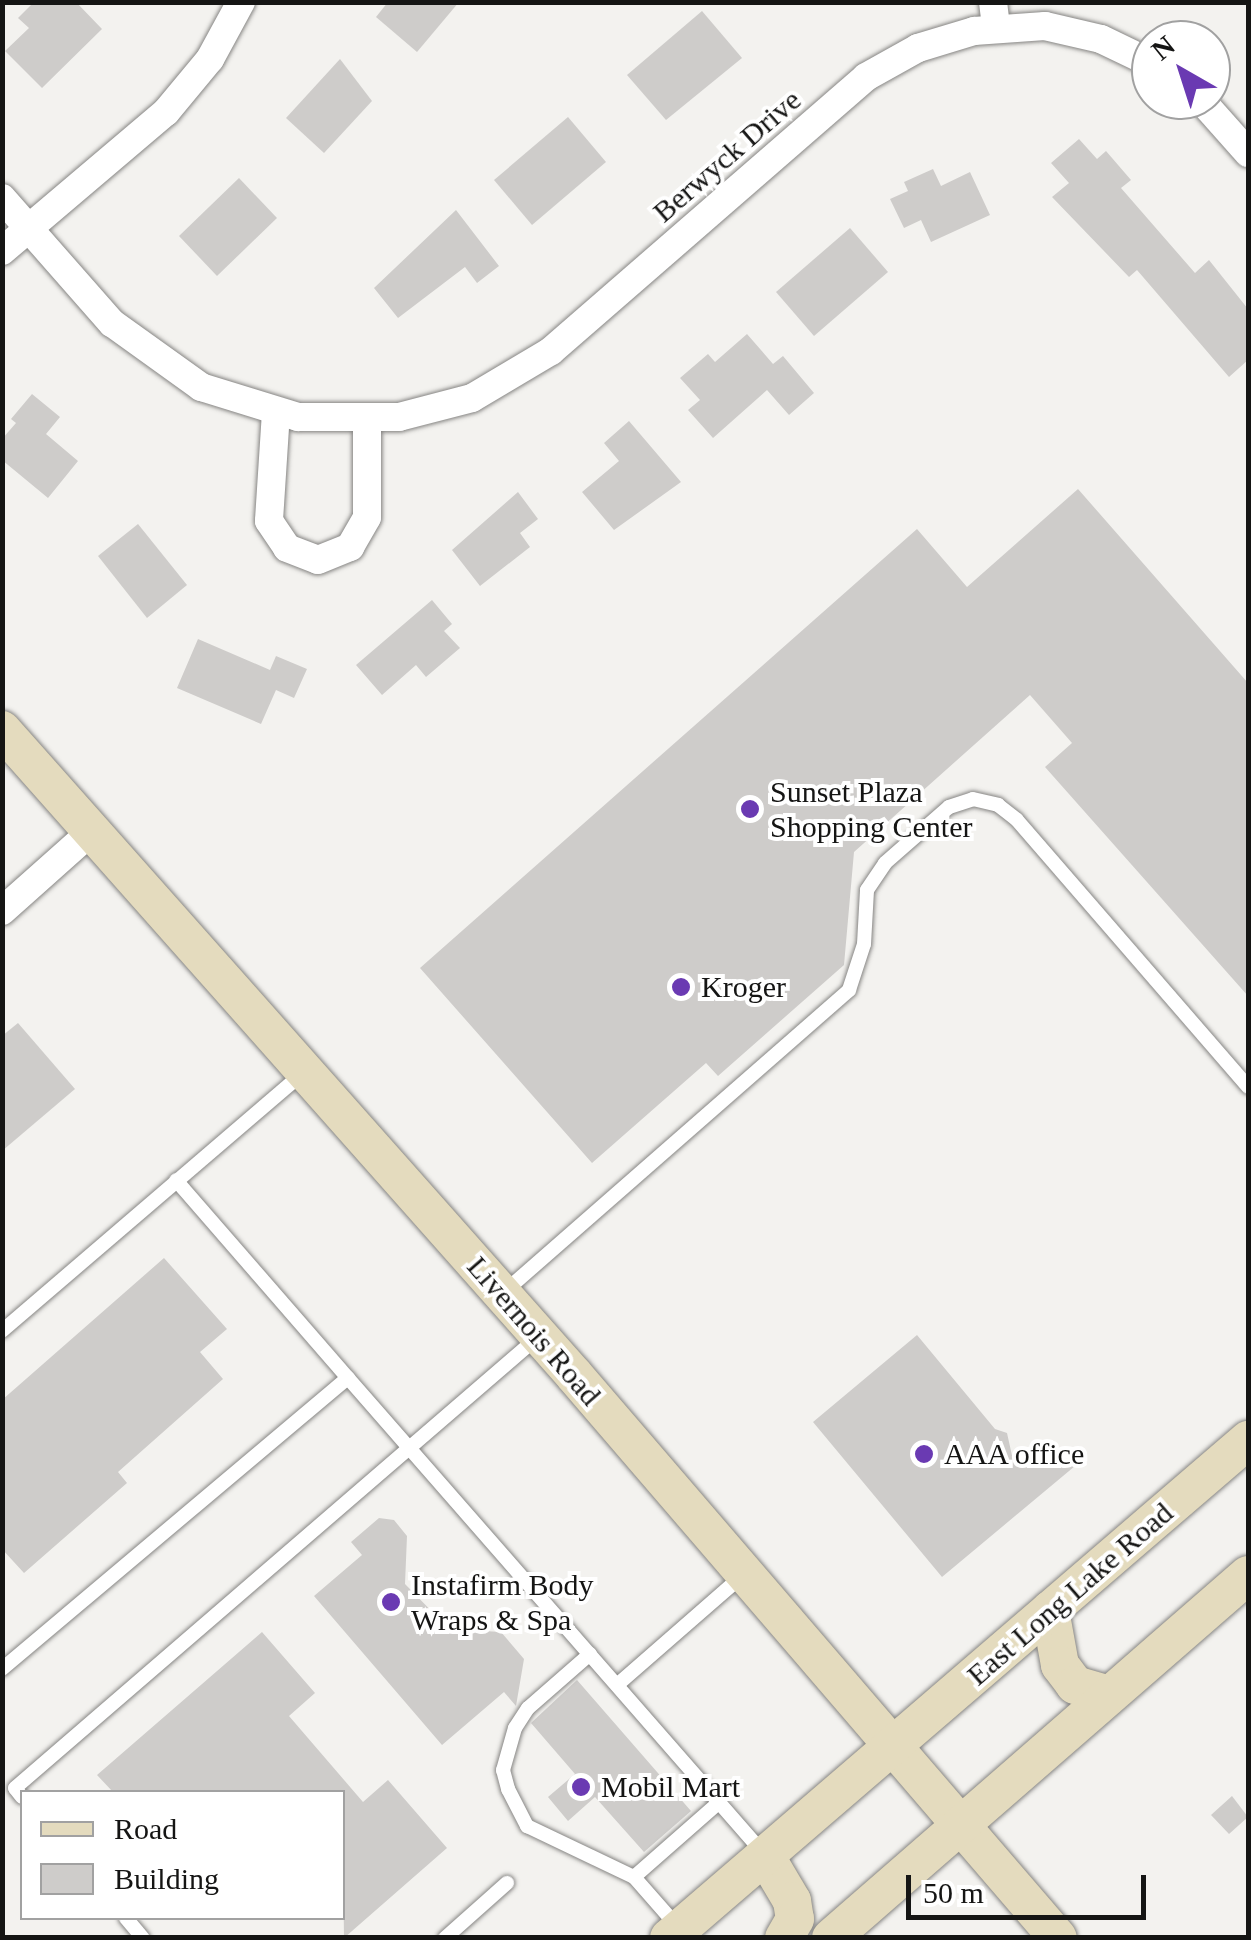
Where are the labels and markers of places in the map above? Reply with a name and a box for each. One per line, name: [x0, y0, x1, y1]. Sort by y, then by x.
place label: Sunset Plaza Shopping Center: [770, 774, 972, 844]
marker: Sunset Plaza Shopping Center: [739, 798, 761, 820]
place label: Kroger: [701, 969, 786, 1005]
marker: Kroger: [670, 976, 692, 998]
place label: AAA office: [944, 1436, 1086, 1472]
marker: AAA office: [913, 1443, 935, 1465]
place label: Instafirm Body Wraps & Spa: [411, 1567, 593, 1638]
marker: Instafirm Body Wraps & Spa: [380, 1591, 402, 1613]
place label: Mobil Mart: [601, 1769, 740, 1805]
marker: Mobil Mart: [570, 1776, 592, 1798]

